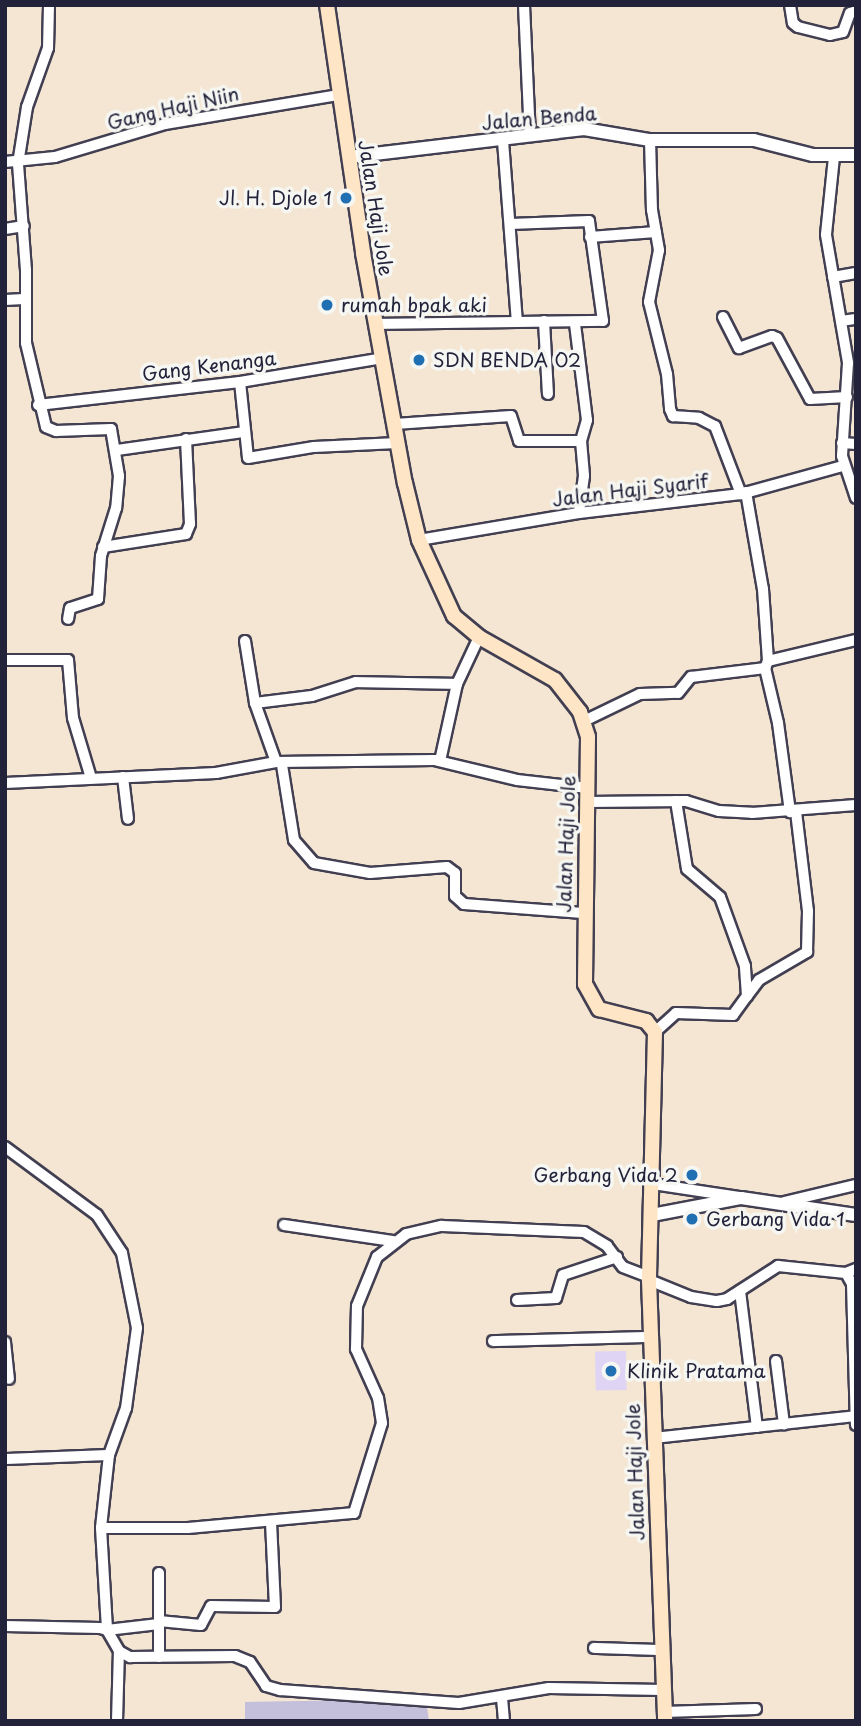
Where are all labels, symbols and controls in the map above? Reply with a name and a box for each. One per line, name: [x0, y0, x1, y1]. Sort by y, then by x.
street label: Gang Haji Niin: [105, 82, 241, 134]
street label: Jalan Benda: [481, 102, 597, 134]
street label: Jalan Haji Jole: [354, 138, 398, 278]
place label: Jl. H. Djole 1: [216, 187, 332, 209]
marker: Jl. H. Djole 1: [338, 190, 354, 206]
place label: rumah bpak aki: [341, 294, 488, 316]
marker: rumah bpak aki: [319, 297, 335, 313]
street label: Gang Kenanga: [141, 346, 277, 386]
place label: SDN BENDA 02: [433, 349, 583, 371]
marker: SDN BENDA 02: [411, 352, 427, 368]
street label: Jalan Haji Syarif: [551, 469, 709, 511]
street label: Jalan Haji Jole: [552, 775, 580, 913]
place label: Gerbang Vida 2: [533, 1164, 678, 1186]
marker: Gerbang Vida 2: [684, 1167, 700, 1183]
place label: Gerbang Vida 1: [706, 1208, 846, 1230]
marker: Gerbang Vida 1: [684, 1211, 700, 1227]
place label: Klinik Pratama: [627, 1360, 765, 1382]
marker: Klinik Pratama: [601, 1361, 621, 1381]
street label: Jalan Haji Jole: [621, 1403, 649, 1541]

